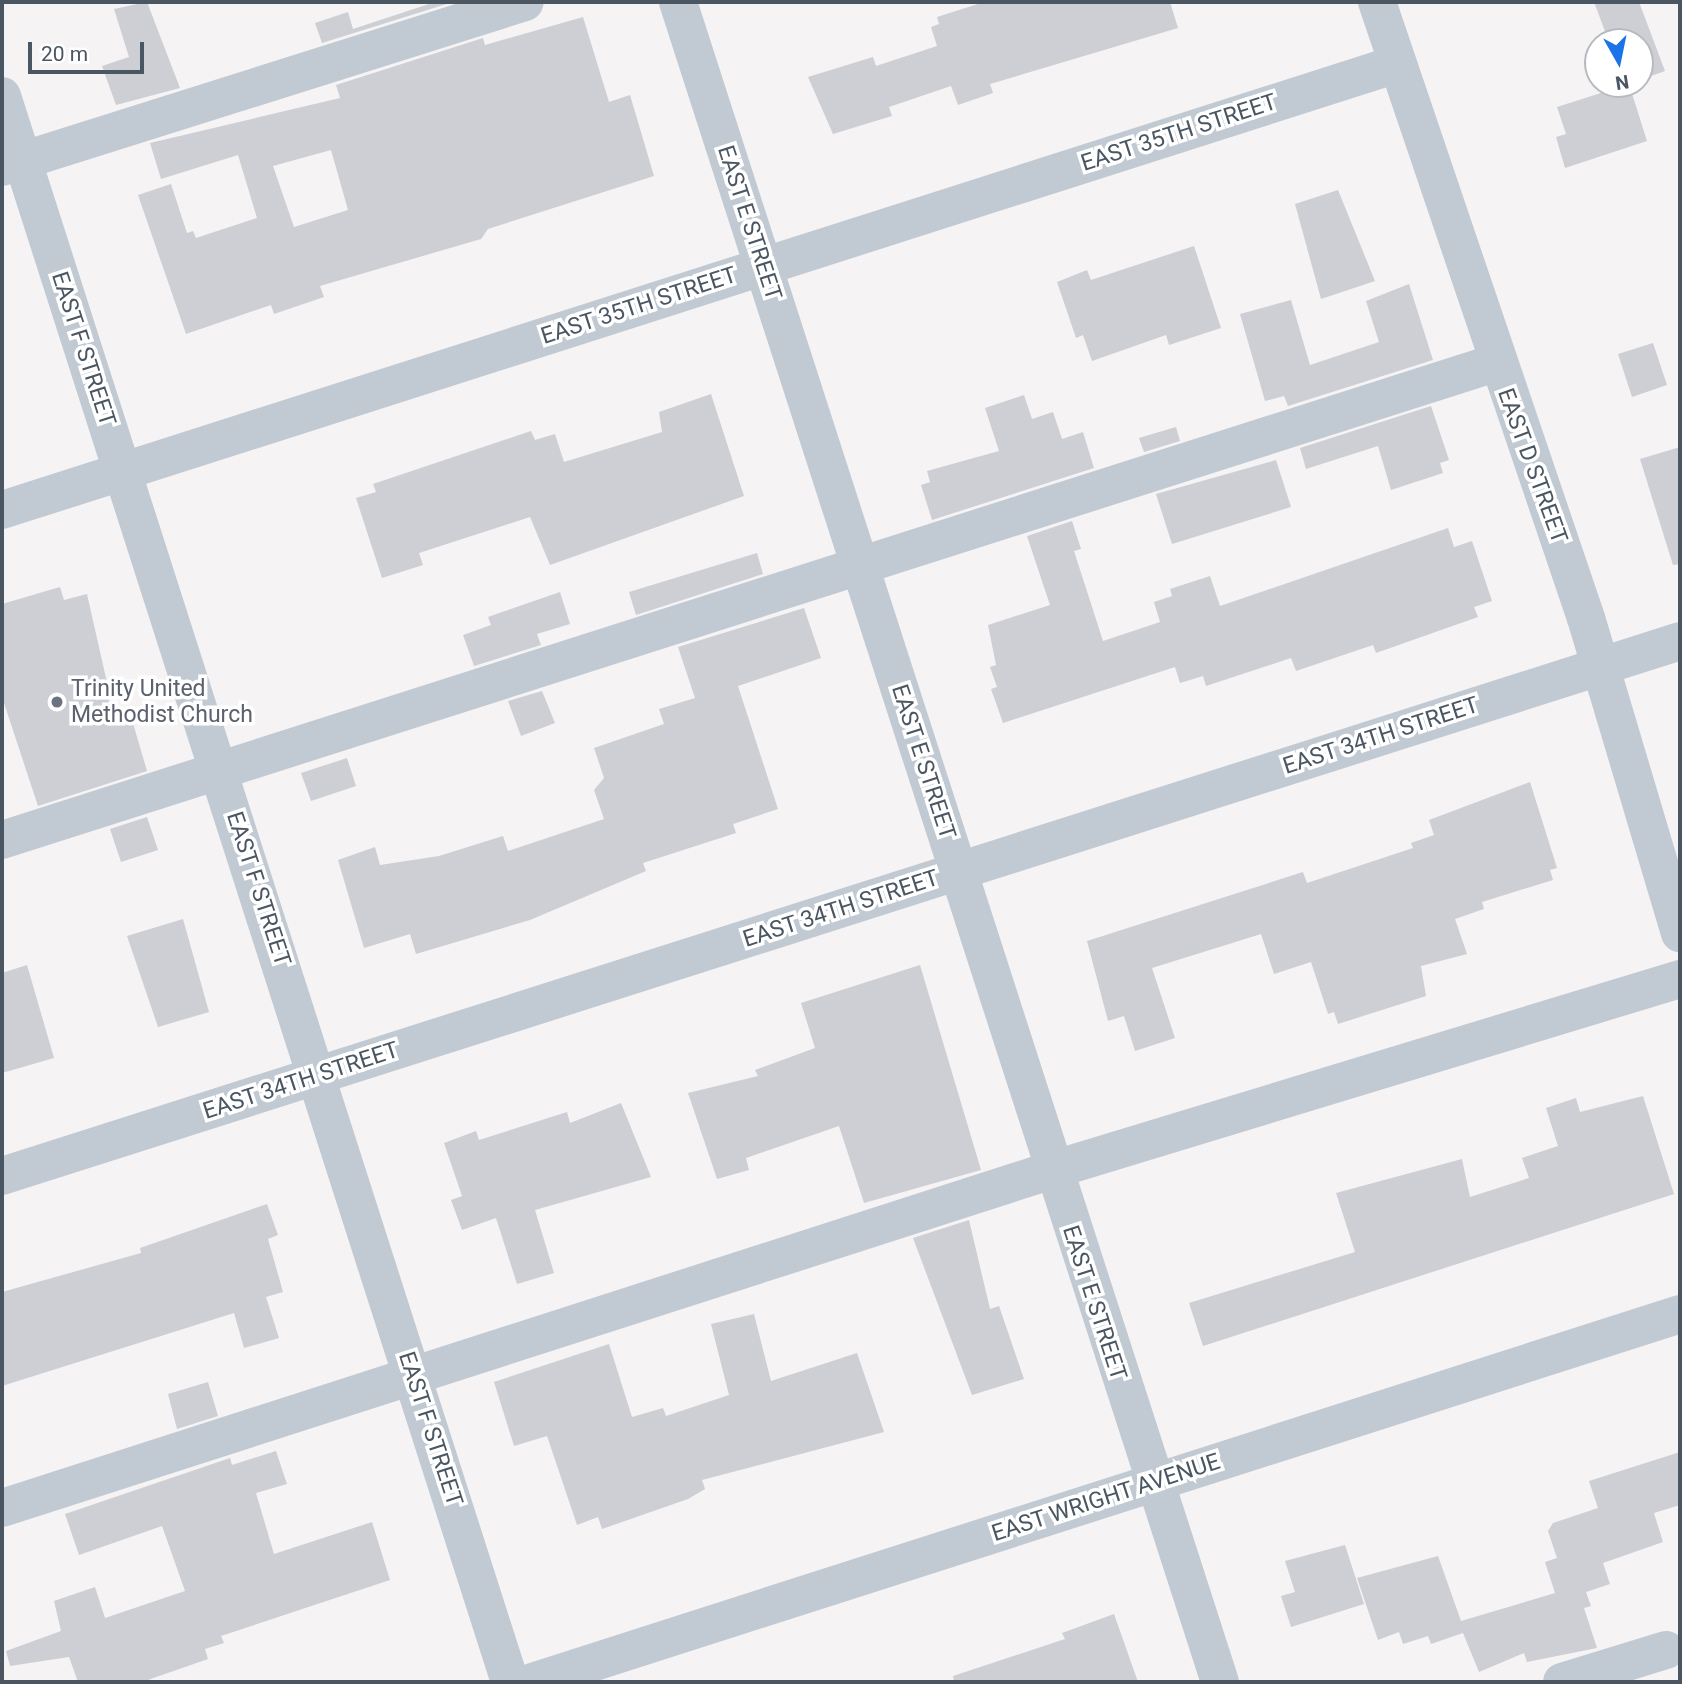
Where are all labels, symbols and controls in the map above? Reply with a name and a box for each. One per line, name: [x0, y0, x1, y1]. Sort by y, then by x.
scale bar: [32, 28, 147, 72]
north arrow: [1584, 28, 1654, 98]
text: 20 m: [41, 42, 88, 66]
text: N: [1614, 70, 1630, 95]
street label: EAST 35TH STREET: [1077, 88, 1281, 178]
street label: EAST E STREET: [711, 142, 787, 304]
street label: EAST 35TH STREET: [537, 261, 741, 351]
street label: EAST F STREET: [45, 268, 121, 430]
street label: EAST D STREET: [1491, 384, 1573, 548]
place label: Trinity United Methodist Church: [71, 675, 253, 729]
street label: EAST E STREET: [885, 681, 961, 843]
street label: EAST 34TH STREET: [1279, 691, 1483, 781]
marker: Trinity United Methodist Church: [49, 694, 65, 710]
street label: EAST F STREET: [220, 808, 296, 970]
street label: EAST 34TH STREET: [739, 864, 943, 954]
street label: EAST 34TH STREET: [199, 1036, 403, 1126]
street label: EAST E STREET: [1056, 1222, 1132, 1384]
street label: EAST F STREET: [392, 1348, 468, 1510]
street label: EAST WRIGHT AVENUE: [988, 1448, 1224, 1548]

